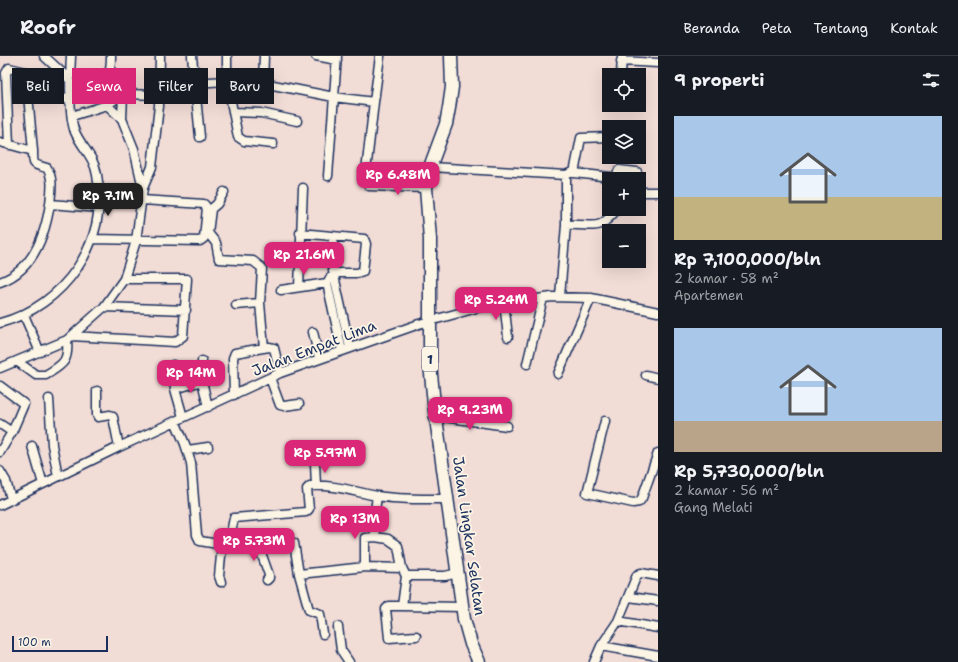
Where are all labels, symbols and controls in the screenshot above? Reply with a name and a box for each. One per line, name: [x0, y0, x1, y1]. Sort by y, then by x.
text: Roofr: [20, 15, 76, 40]
text: Beranda: [683, 19, 740, 37]
text: Peta: [762, 19, 792, 37]
text: Tentang: [814, 19, 868, 37]
text: Kontak: [890, 19, 938, 37]
chip: Beli: [12, 68, 64, 104]
chip: Sewa: [72, 68, 136, 104]
chip: Filter: [144, 68, 208, 104]
chip: Baru: [216, 68, 274, 104]
map controls: [602, 68, 646, 268]
button: locate: [602, 68, 646, 112]
text: 9 properti: [674, 69, 764, 91]
icon: filters: [920, 69, 942, 91]
button: layers: [602, 120, 646, 164]
icon: home: [772, 142, 844, 214]
pin: Rp 6.48M: [357, 162, 439, 196]
text: Rp 6.48M: [365, 166, 431, 183]
button: +: [602, 172, 646, 216]
pin: Rp 7.1M: [71, 183, 145, 217]
text: Rp 7.1M: [82, 187, 134, 204]
button: −: [602, 224, 646, 268]
pin: Rp 21.6M: [263, 242, 345, 276]
text: Rp 21.6M: [273, 246, 335, 263]
text: Rp 7,100,000/bln: [674, 248, 821, 270]
text: 2 kamar · 58 m²: [674, 270, 779, 287]
pin: Rp 5.24M: [455, 287, 537, 321]
text: Apartemen: [674, 287, 743, 304]
text: Rp 5.24M: [464, 291, 528, 308]
street label: Jalan Empat Lima: [249, 315, 380, 381]
road number: 1: [422, 347, 438, 371]
icon: home: [772, 354, 844, 426]
pin: Rp 14M: [158, 360, 224, 394]
text: Rp 14M: [166, 364, 216, 381]
pin: Rp 9.23M: [429, 397, 511, 431]
text: Rp 9.23M: [437, 401, 503, 418]
pin: Rp 5.97M: [284, 440, 366, 474]
text: Rp 5.97M: [294, 444, 356, 461]
street label: Jalan Lingkar Selatan: [448, 455, 490, 617]
text: Rp 5,730,000/bln: [674, 460, 824, 482]
text: 2 kamar · 56 m²: [674, 482, 779, 499]
text: Gang Melati: [674, 499, 753, 516]
pin: Rp 13M: [322, 506, 388, 540]
text: Rp 13M: [330, 510, 380, 527]
pin: Rp 5.73M: [213, 528, 295, 562]
text: Rp 5.73M: [223, 532, 285, 549]
scale bar: [12, 634, 108, 653]
text: 100 m: [18, 635, 51, 650]

